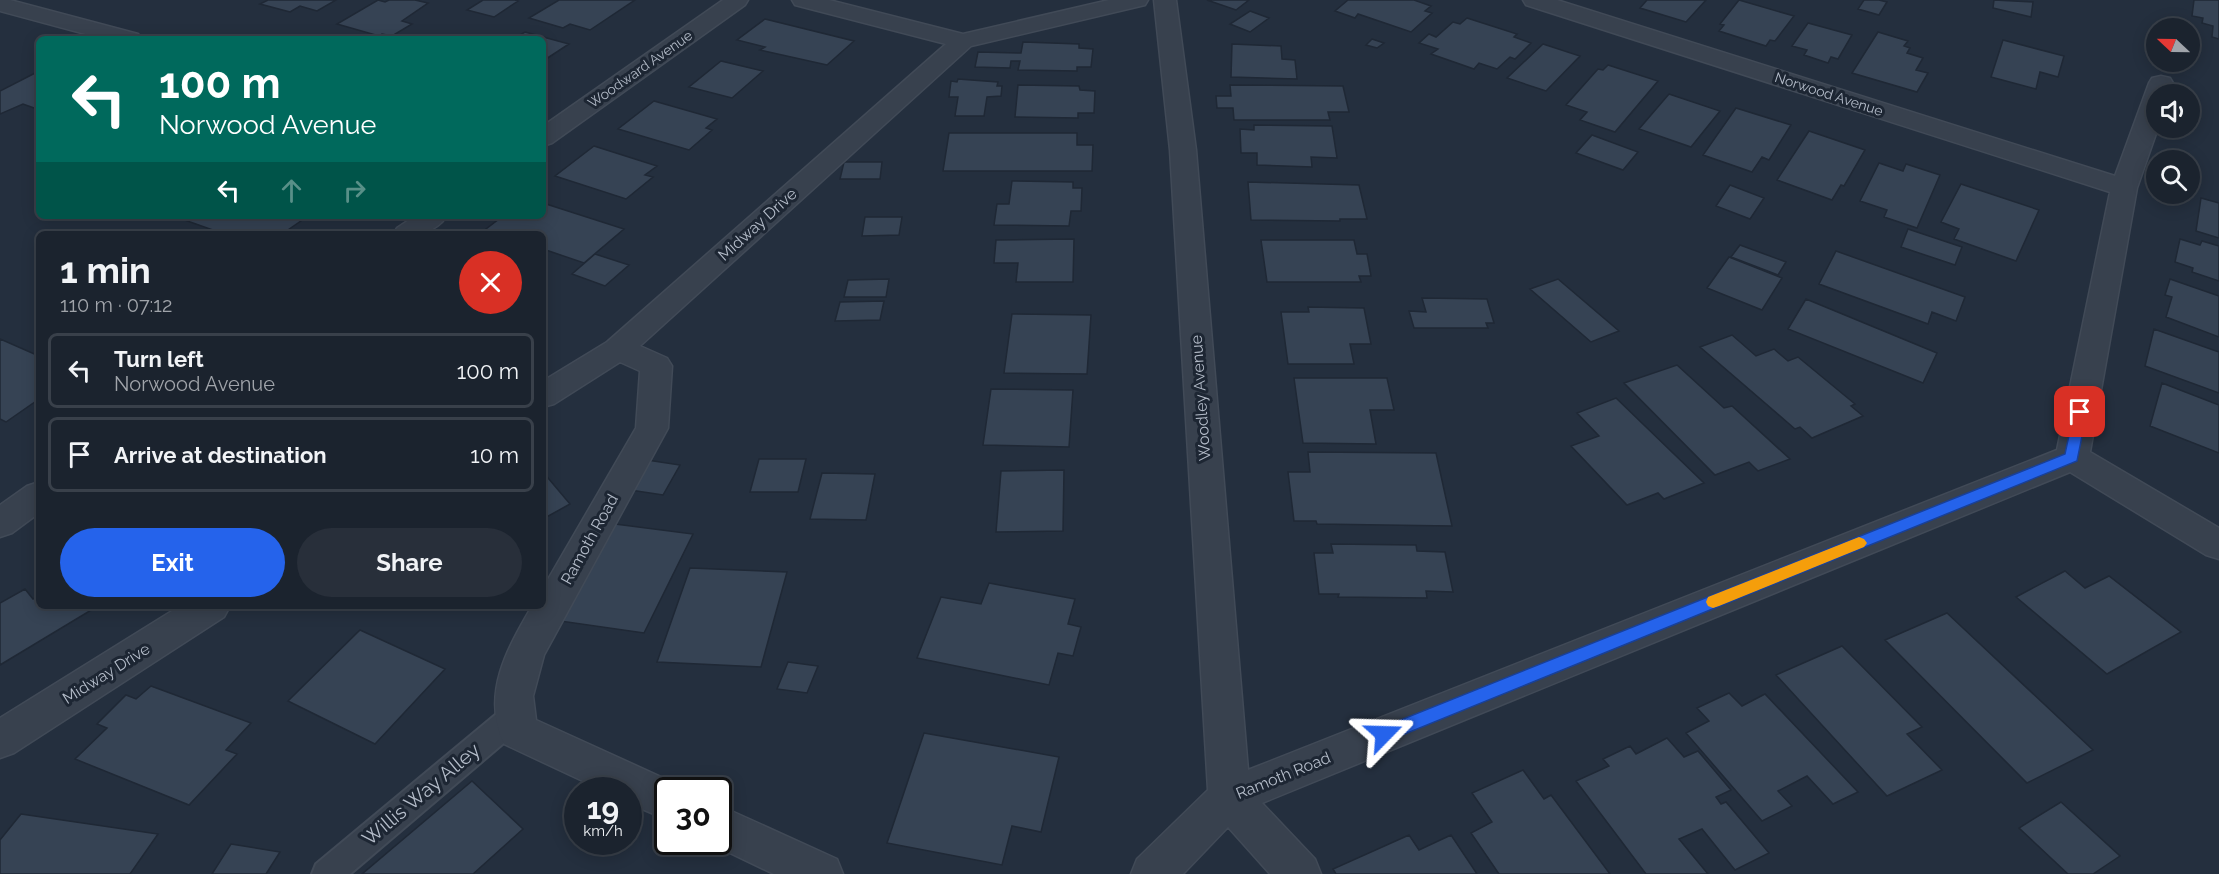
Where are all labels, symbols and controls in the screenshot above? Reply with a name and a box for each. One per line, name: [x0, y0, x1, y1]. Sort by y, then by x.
north arrow: [2146, 18, 2200, 72]
map controls: [2146, 18, 2200, 204]
street label: Woodward Avenue: [585, 27, 695, 111]
text: 100 m: [159, 59, 281, 108]
icon: left: [60, 60, 138, 138]
street label: Norwood Avenue: [1773, 69, 1885, 119]
button: sound: [2146, 84, 2200, 138]
text: Norwood Avenue: [159, 109, 376, 140]
button: search: [2146, 150, 2200, 204]
icon: left: [212, 174, 245, 207]
icon: ahead: [275, 174, 308, 207]
icon: right: [338, 174, 371, 207]
street label: Midway Drive: [714, 184, 801, 265]
text: 1 min: [60, 249, 151, 291]
button: close: [459, 251, 522, 314]
text: 110 m · 07:12: [60, 293, 172, 317]
street label: Woodley Avenue: [1187, 334, 1214, 462]
text: Turn left: [114, 346, 204, 372]
icon: left: [63, 354, 96, 387]
text: 100 m: [457, 358, 519, 384]
text: Norwood Avenue: [114, 372, 275, 396]
pin: [2054, 386, 2105, 437]
icon: arrive: [2063, 395, 2096, 428]
icon: arrive: [63, 438, 96, 471]
text: Arrive at destination: [114, 442, 327, 468]
text: 10 m: [470, 442, 519, 468]
street label: Ramoth Road: [557, 491, 622, 588]
button: Exit: [60, 528, 285, 597]
button: Share: [297, 528, 522, 597]
street label: Midway Drive: [59, 639, 153, 708]
position arrow: [1352, 702, 1416, 766]
street label: Willis Way Alley: [357, 738, 485, 850]
street label: Ramoth Road: [1233, 748, 1333, 803]
speed limit sign: 30: [654, 777, 732, 855]
text: 19: [587, 791, 619, 826]
text: km/h: [583, 822, 623, 840]

